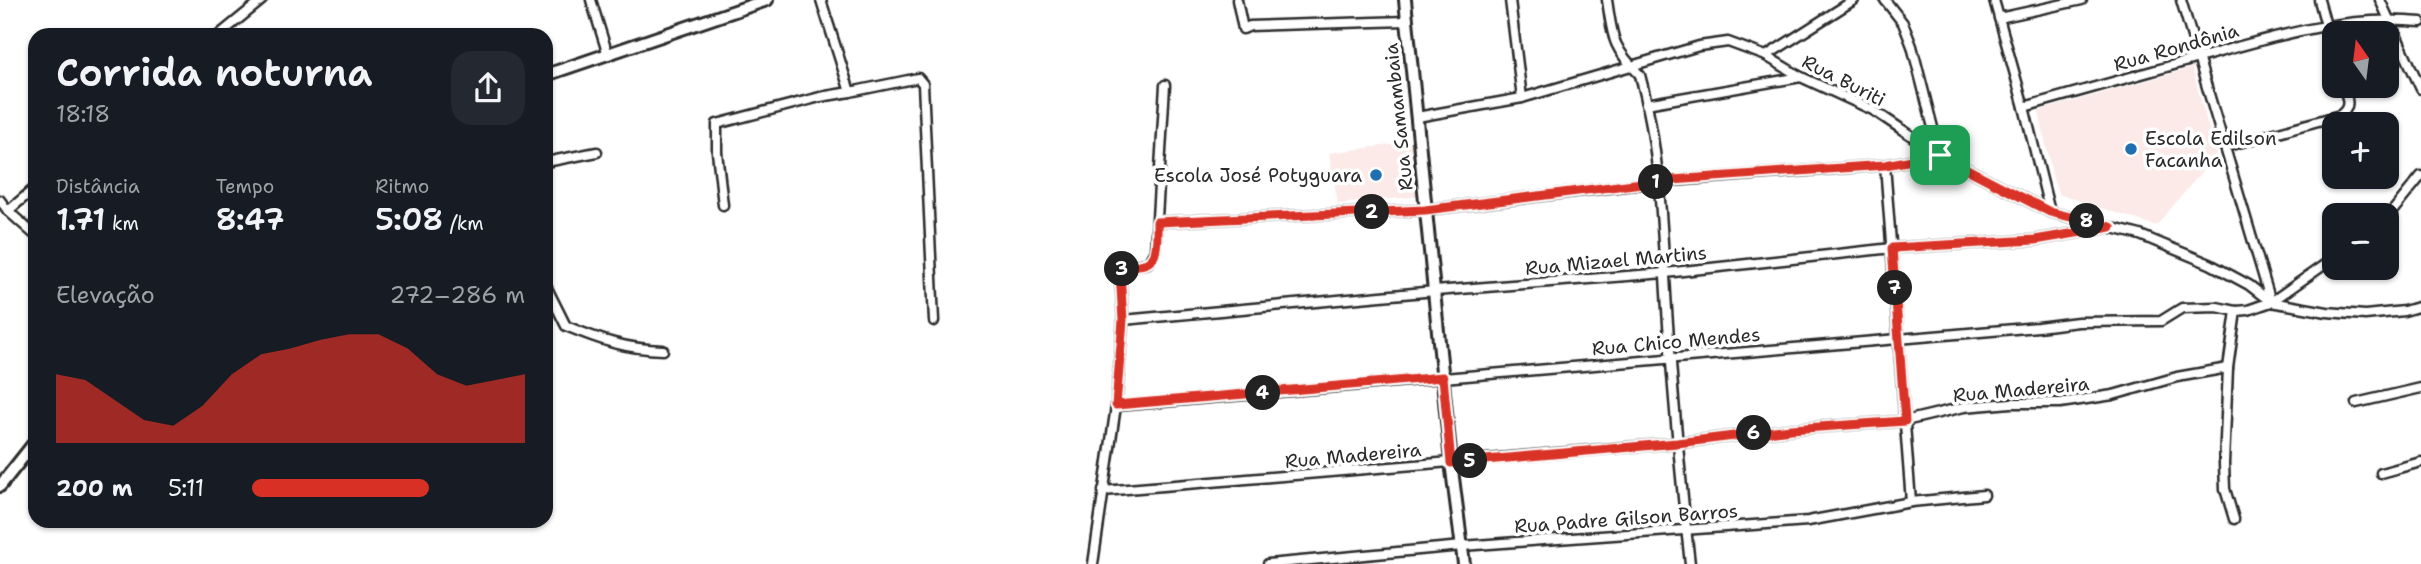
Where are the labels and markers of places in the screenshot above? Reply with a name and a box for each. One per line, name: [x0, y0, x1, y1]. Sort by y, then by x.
pin: [1910, 125, 1970, 185]
place label: Escola Edilson Facanha: [2145, 126, 2277, 173]
marker: Escola Edilson Facanha: [2123, 141, 2139, 157]
place label: Escola José Potyguara: [1154, 163, 1362, 188]
pin: 1: [1638, 164, 1674, 200]
marker: Escola José Potyguara: [1368, 167, 1384, 183]
pin: 2: [1354, 194, 1390, 230]
pin: 8: [2070, 204, 2104, 238]
pin: 3: [1104, 252, 1140, 286]
pin: 7: [1878, 270, 1912, 306]
pin: 4: [1246, 376, 1280, 410]
pin: 6: [1736, 416, 1772, 450]
pin: 5: [1452, 444, 1488, 478]

